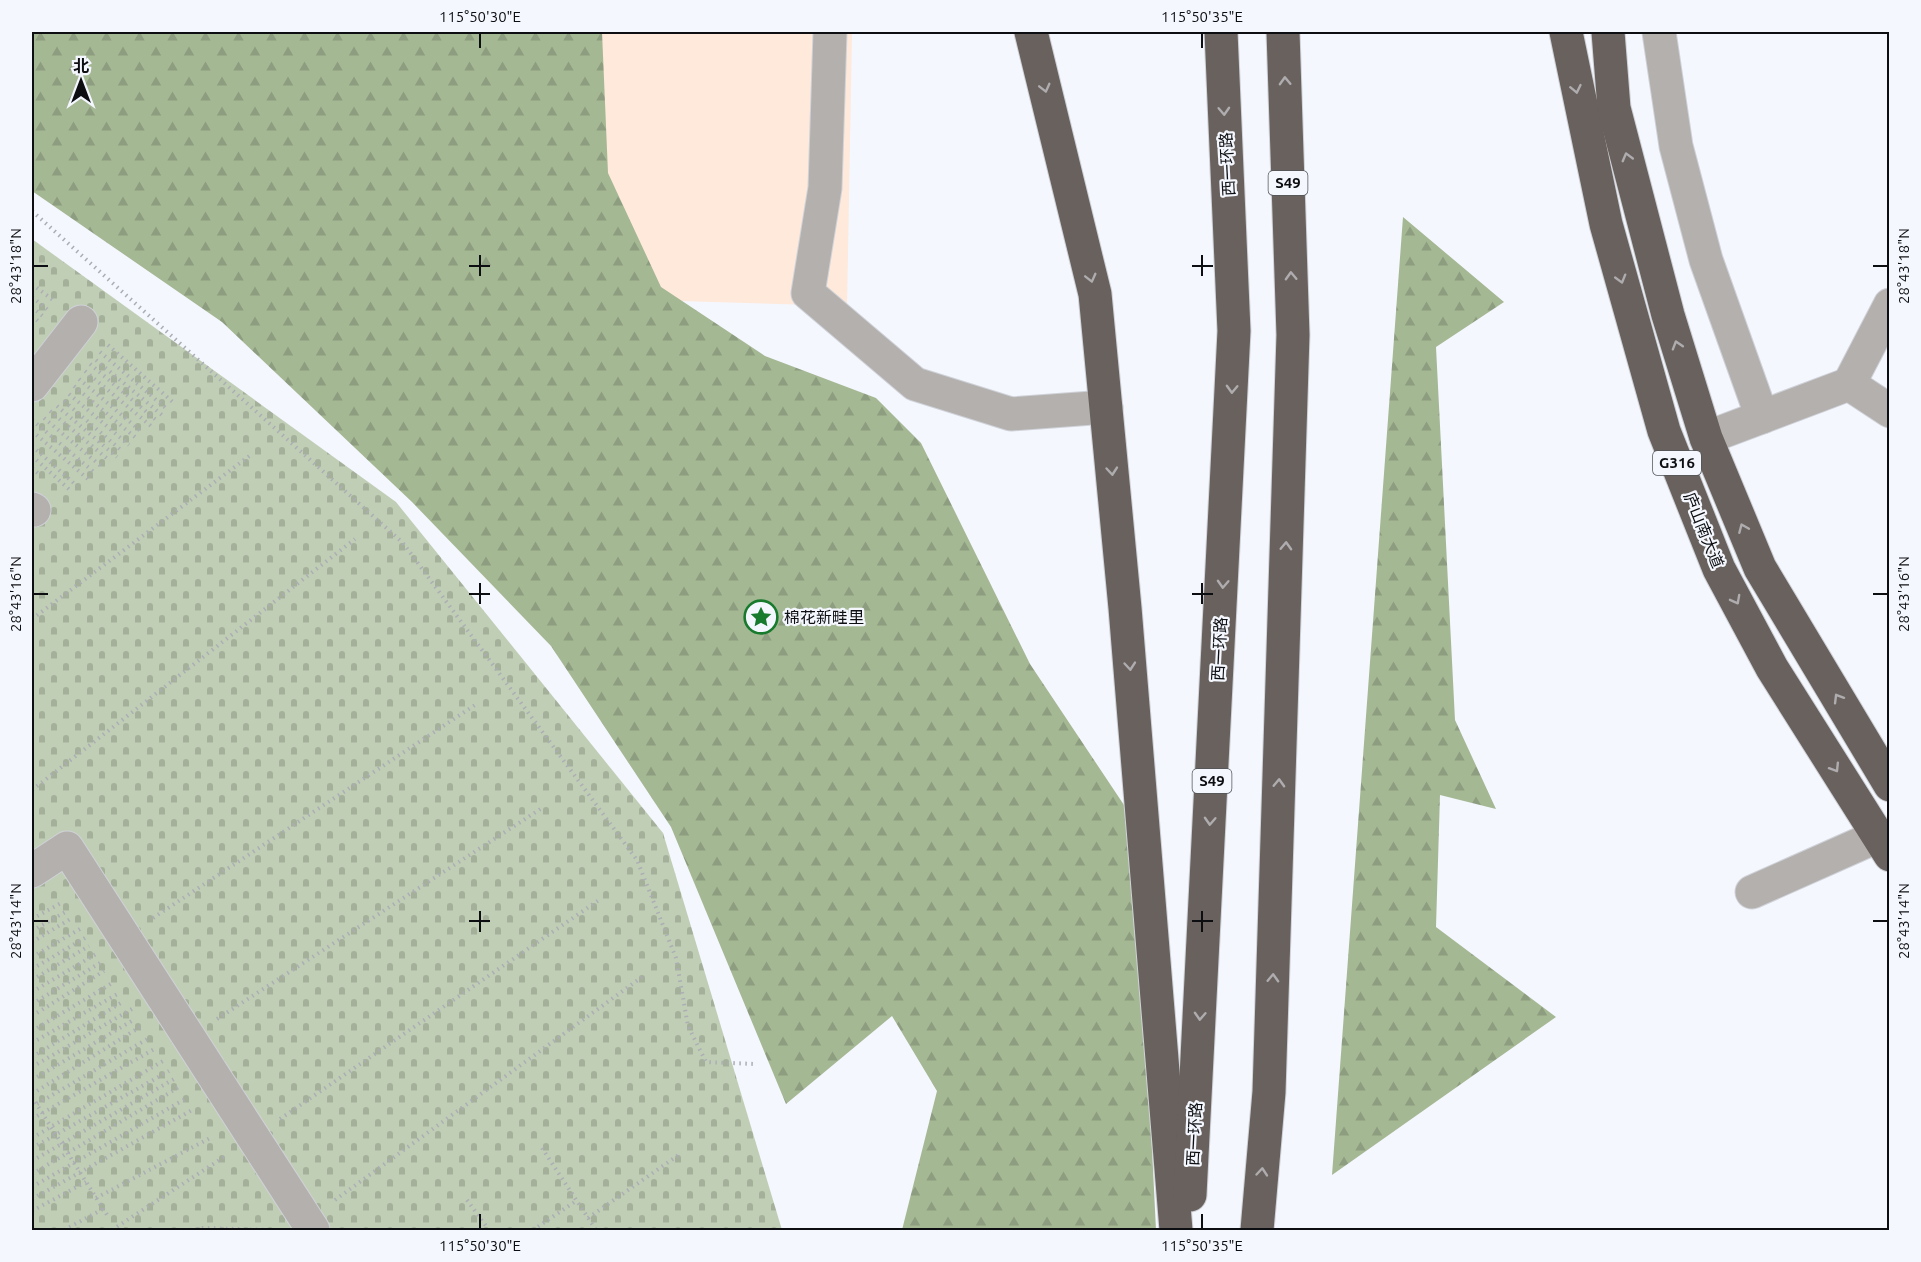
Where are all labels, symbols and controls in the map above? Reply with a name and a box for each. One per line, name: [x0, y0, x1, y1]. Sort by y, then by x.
text: 115°50'30"E: [439, 8, 521, 25]
text: 115°50'35"E: [1161, 8, 1243, 25]
north arrow: [51, 51, 111, 111]
text: 北: [73, 57, 89, 75]
one-way arrow: [1278, 77, 1291, 86]
one-way arrow: [1037, 83, 1050, 93]
one-way arrow: [1569, 84, 1582, 94]
one-way arrow: [1218, 106, 1231, 115]
street label: 西一环路: [1216, 132, 1238, 196]
one-way arrow: [1622, 152, 1634, 163]
road number: S49: [1268, 171, 1308, 195]
text: 28°43'18"N: [7, 228, 24, 304]
text: 28°43'18"N: [1895, 228, 1912, 304]
one-way arrow: [1285, 272, 1297, 281]
one-way arrow: [1084, 273, 1097, 283]
one-way arrow: [1614, 273, 1626, 283]
one-way arrow: [1672, 340, 1684, 351]
one-way arrow: [1226, 385, 1238, 394]
road number: G316: [1653, 451, 1701, 475]
one-way arrow: [1105, 467, 1118, 476]
street label: 庐山南大道: [1681, 490, 1727, 570]
one-way arrow: [1738, 524, 1750, 535]
one-way arrow: [1280, 541, 1293, 550]
text: 28°43'16"N: [7, 556, 24, 632]
text: 28°43'16"N: [1895, 556, 1912, 632]
one-way arrow: [1216, 580, 1229, 589]
one-way arrow: [1729, 594, 1740, 604]
place icon: 棉花新畦里: [743, 599, 779, 635]
place label: 棉花新畦里: [784, 608, 864, 626]
street label: 西一环路: [1208, 617, 1230, 681]
one-way arrow: [1123, 661, 1136, 670]
one-way arrow: [1834, 694, 1845, 704]
one-way arrow: [1828, 761, 1839, 772]
road number: S49: [1192, 769, 1232, 793]
one-way arrow: [1273, 778, 1285, 787]
one-way arrow: [1204, 816, 1217, 825]
text: 28°43'14"N: [7, 883, 24, 959]
text: 28°43'14"N: [1895, 883, 1912, 959]
one-way arrow: [1267, 973, 1279, 982]
one-way arrow: [1193, 1011, 1206, 1020]
street label: 西一环路: [1183, 1102, 1205, 1166]
one-way arrow: [1256, 1168, 1269, 1177]
text: 115°50'30"E: [439, 1237, 521, 1254]
text: 115°50'35"E: [1161, 1237, 1243, 1254]

